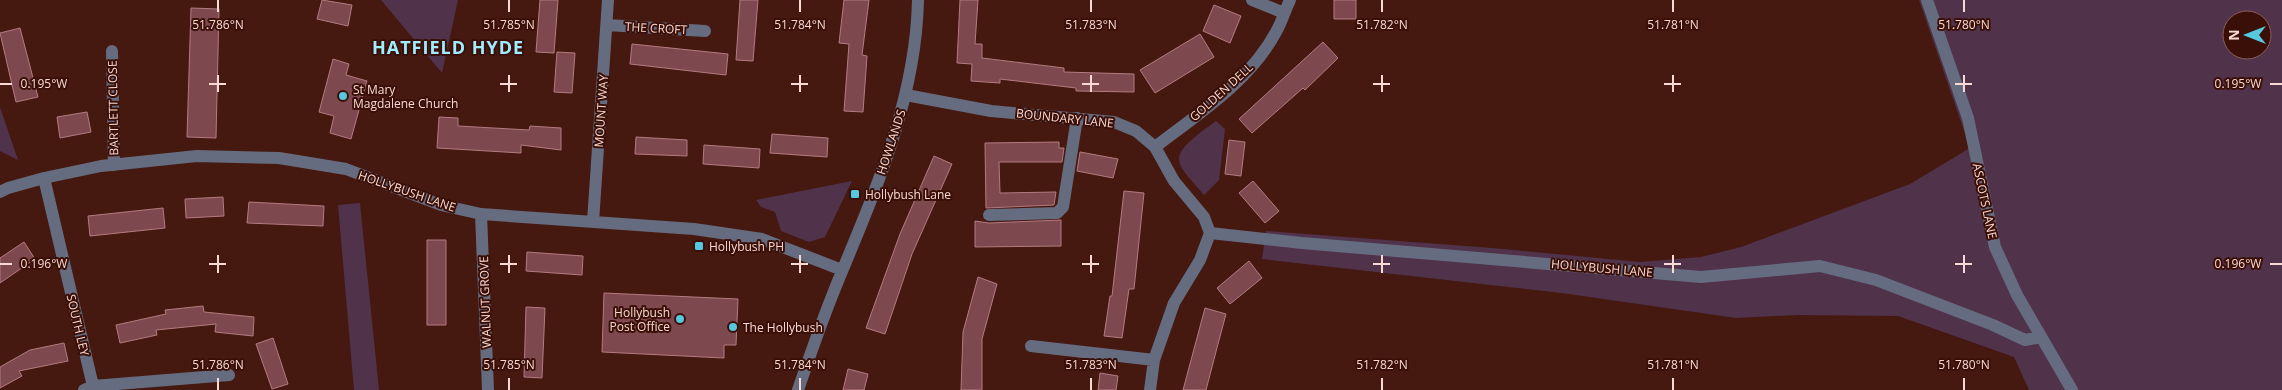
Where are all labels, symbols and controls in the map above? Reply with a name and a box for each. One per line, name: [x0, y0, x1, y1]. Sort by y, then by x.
north arrow: [2222, 10, 2272, 60]
text: 51.786°N: [192, 16, 244, 33]
text: 51.785°N: [483, 16, 535, 33]
text: 51.784°N: [774, 16, 826, 33]
text: 51.783°N: [1065, 16, 1117, 33]
text: 51.782°N: [1356, 16, 1408, 33]
text: 51.781°N: [1647, 16, 1699, 33]
text: 51.780°N: [1938, 16, 1990, 33]
street label: THE CROFT: [624, 18, 688, 38]
text: N: [2224, 29, 2243, 41]
district label: HATFIELD HYDE: [372, 35, 524, 59]
street label: GOLDEN DELL: [1186, 59, 1256, 125]
street label: BARTLETT CLOSE: [104, 60, 122, 156]
street label: MOUNT WAY: [590, 74, 612, 148]
text: 0.195°W: [21, 75, 67, 92]
text: 0.195°W: [2215, 75, 2261, 92]
place label: St Mary Magdalene Church: [353, 81, 458, 112]
marker: St Mary Magdalene Church: [337, 90, 349, 102]
street label: BOUNDARY LANE: [1015, 104, 1115, 132]
street label: HOWLANDS: [872, 107, 910, 177]
street label: ASCOTS LANE: [1969, 162, 2001, 240]
street label: HOLLYBUSH LANE: [356, 166, 458, 216]
place label: Hollybush Lane: [865, 186, 951, 203]
marker: Hollybush Lane: [849, 188, 861, 200]
place label: Hollybush PH: [709, 238, 784, 255]
marker: Hollybush PH: [693, 240, 705, 252]
text: 0.196°W: [21, 255, 67, 272]
street label: HOLLYBUSH LANE: [1550, 255, 1654, 281]
text: 0.196°W: [2215, 255, 2261, 272]
street label: WALNUT GROVE: [475, 256, 495, 348]
street label: SOUTH LEY: [63, 292, 93, 358]
place label: Hollybush Post Office: [610, 304, 670, 335]
marker: Hollybush Post Office: [674, 313, 686, 325]
place label: The Hollybush: [743, 319, 823, 336]
marker: The Hollybush: [727, 321, 739, 333]
text: 51.786°N: [192, 356, 244, 373]
text: 51.785°N: [483, 356, 535, 373]
text: 51.784°N: [774, 356, 826, 373]
text: 51.783°N: [1065, 356, 1117, 373]
text: 51.782°N: [1356, 356, 1408, 373]
text: 51.781°N: [1647, 356, 1699, 373]
text: 51.780°N: [1938, 356, 1990, 373]

